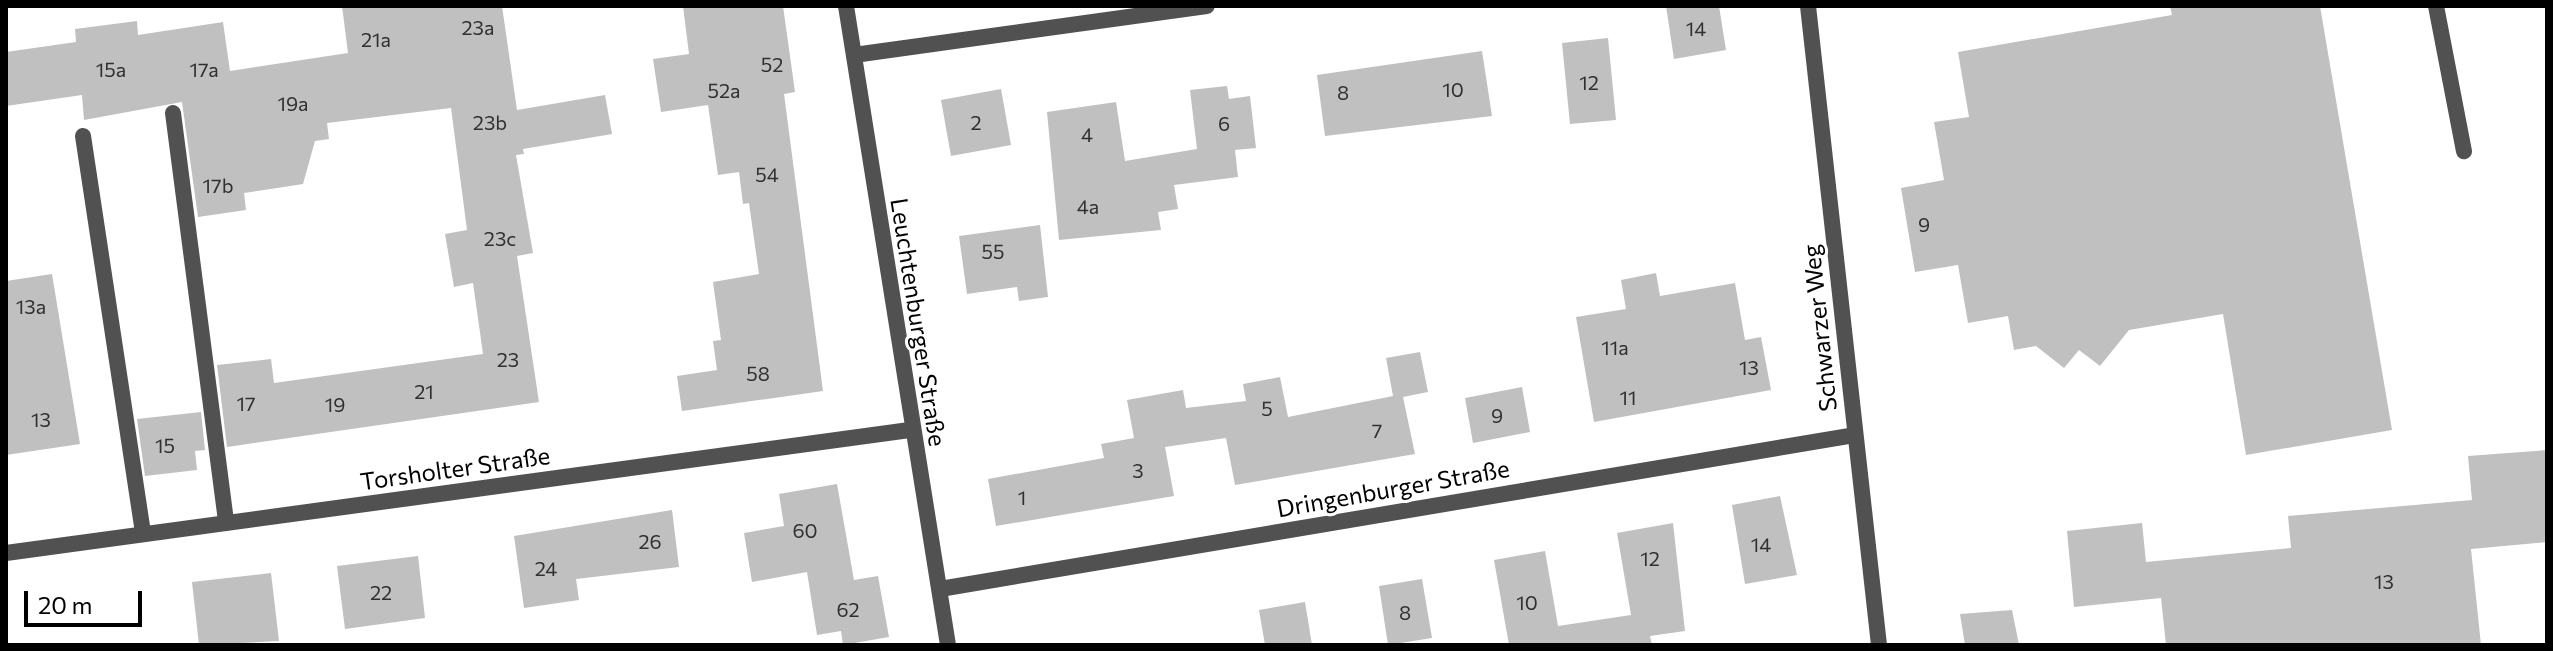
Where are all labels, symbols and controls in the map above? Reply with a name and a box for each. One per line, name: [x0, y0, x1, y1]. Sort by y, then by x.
house number: 23a: [462, 15, 494, 39]
house number: 14: [1686, 16, 1706, 40]
house number: 21a: [361, 27, 391, 51]
house number: 52: [761, 52, 783, 76]
house number: 15a: [96, 57, 126, 81]
house number: 17a: [189, 57, 219, 81]
house number: 12: [1579, 70, 1599, 94]
house number: 10: [1442, 77, 1464, 101]
house number: 52a: [707, 78, 741, 102]
house number: 8: [1337, 80, 1349, 104]
house number: 19a: [277, 91, 309, 115]
house number: 23b: [473, 110, 507, 134]
house number: 2: [970, 110, 982, 134]
house number: 6: [1218, 111, 1230, 135]
house number: 4: [1081, 122, 1093, 146]
house number: 54: [755, 162, 779, 186]
house number: 17b: [203, 173, 233, 197]
house number: 4a: [1077, 194, 1099, 218]
street label: Leuchtenburger Straße: [885, 196, 953, 448]
house number: 9: [1918, 212, 1930, 236]
house number: 23c: [484, 226, 516, 250]
house number: 55: [982, 239, 1004, 263]
street label: Schwarzer Weg: [1796, 243, 1842, 413]
house number: 13a: [16, 294, 46, 318]
house number: 11a: [1601, 335, 1629, 359]
house number: 23: [497, 347, 519, 371]
house number: 13: [1739, 355, 1759, 379]
house number: 58: [746, 361, 770, 385]
house number: 21: [414, 379, 434, 403]
house number: 11: [1619, 385, 1637, 409]
house number: 17: [236, 391, 256, 415]
house number: 19: [325, 392, 345, 416]
house number: 5: [1261, 396, 1273, 420]
house number: 9: [1491, 403, 1503, 427]
house number: 13: [31, 407, 51, 431]
house number: 7: [1372, 418, 1382, 442]
house number: 15: [155, 433, 175, 457]
street label: Torsholter Straße: [358, 440, 552, 496]
street label: Dringenburger Straße: [1274, 453, 1512, 523]
house number: 3: [1132, 458, 1144, 482]
house number: 1: [1018, 485, 1026, 509]
house number: 60: [792, 518, 818, 542]
house number: 26: [638, 529, 662, 553]
house number: 14: [1751, 532, 1771, 556]
house number: 12: [1640, 546, 1660, 570]
house number: 24: [535, 556, 557, 580]
house number: 13: [2374, 569, 2394, 593]
scale bar: [28, 575, 146, 625]
house number: 22: [370, 580, 392, 604]
text: 20 m: [38, 590, 92, 619]
house number: 10: [1516, 590, 1538, 614]
house number: 62: [836, 597, 860, 621]
house number: 8: [1399, 600, 1411, 624]

